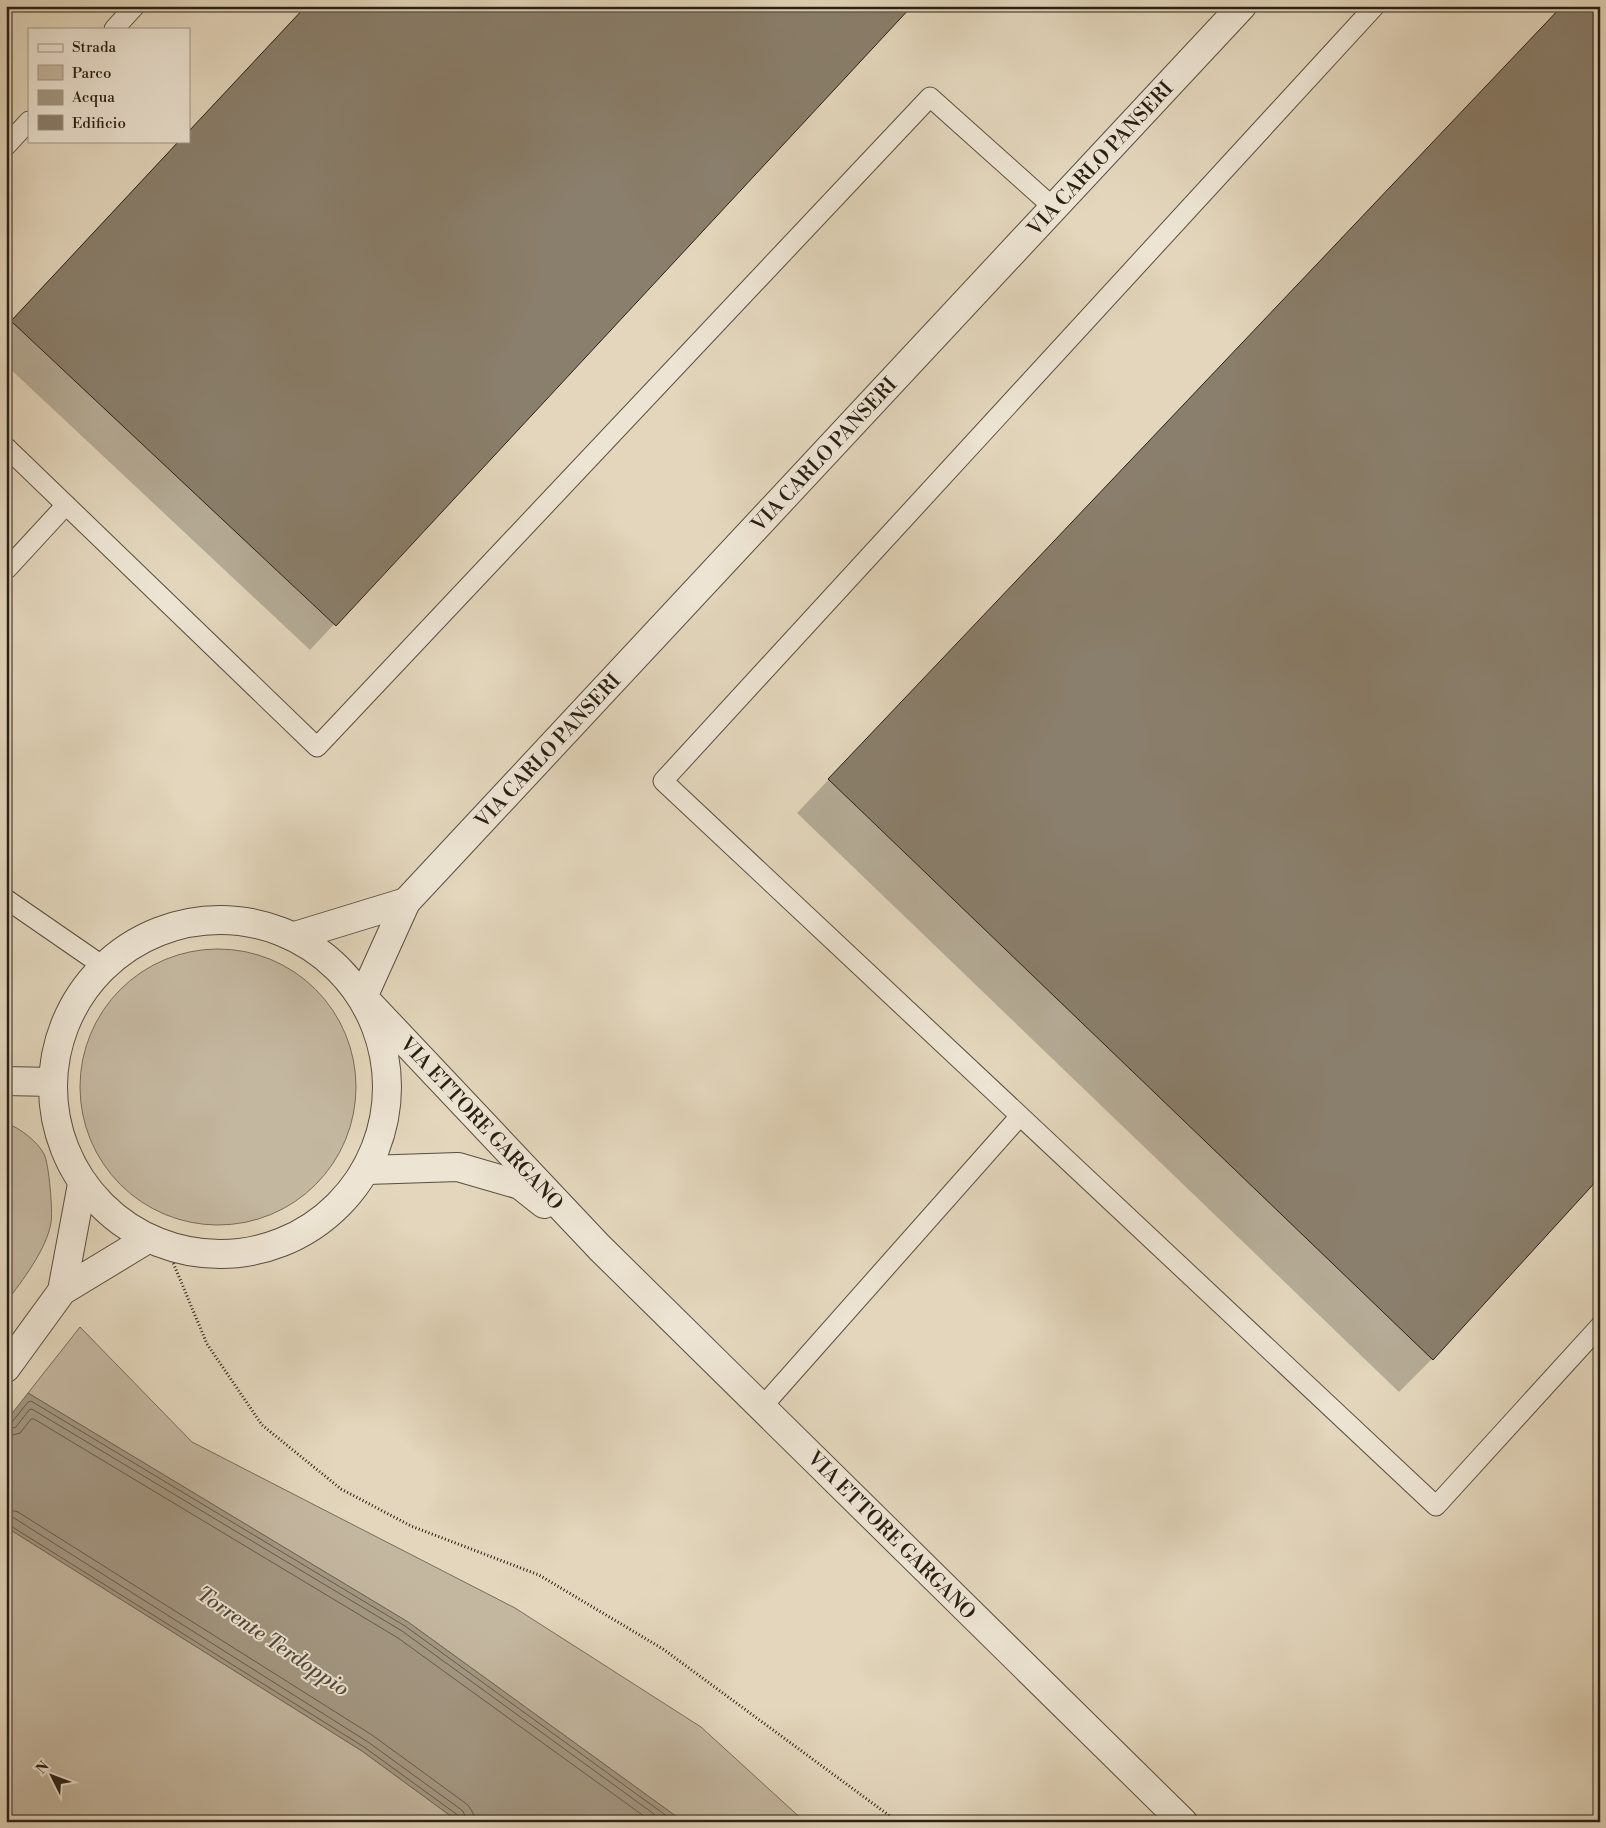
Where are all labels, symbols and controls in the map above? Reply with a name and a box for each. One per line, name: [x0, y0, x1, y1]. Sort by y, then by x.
legend: [28, 28, 190, 142]
text: Strada: [72, 38, 116, 57]
text: Parco: [72, 64, 111, 83]
street label: VIA CARLO PANSERI: [1023, 77, 1179, 242]
text: Acqua: [71, 88, 115, 107]
text: Edificio: [72, 114, 126, 133]
street label: VIA CARLO PANSERI: [746, 373, 903, 538]
street label: VIA CARLO PANSERI: [470, 669, 627, 834]
street label: VIA ETTORE GARGANO: [393, 1031, 568, 1216]
street label: VIA ETTORE GARGANO: [801, 1446, 980, 1626]
water label: Torrente Terdoppio: [191, 1581, 354, 1702]
north arrow: [28, 1750, 78, 1800]
text: N: [33, 1758, 53, 1778]

